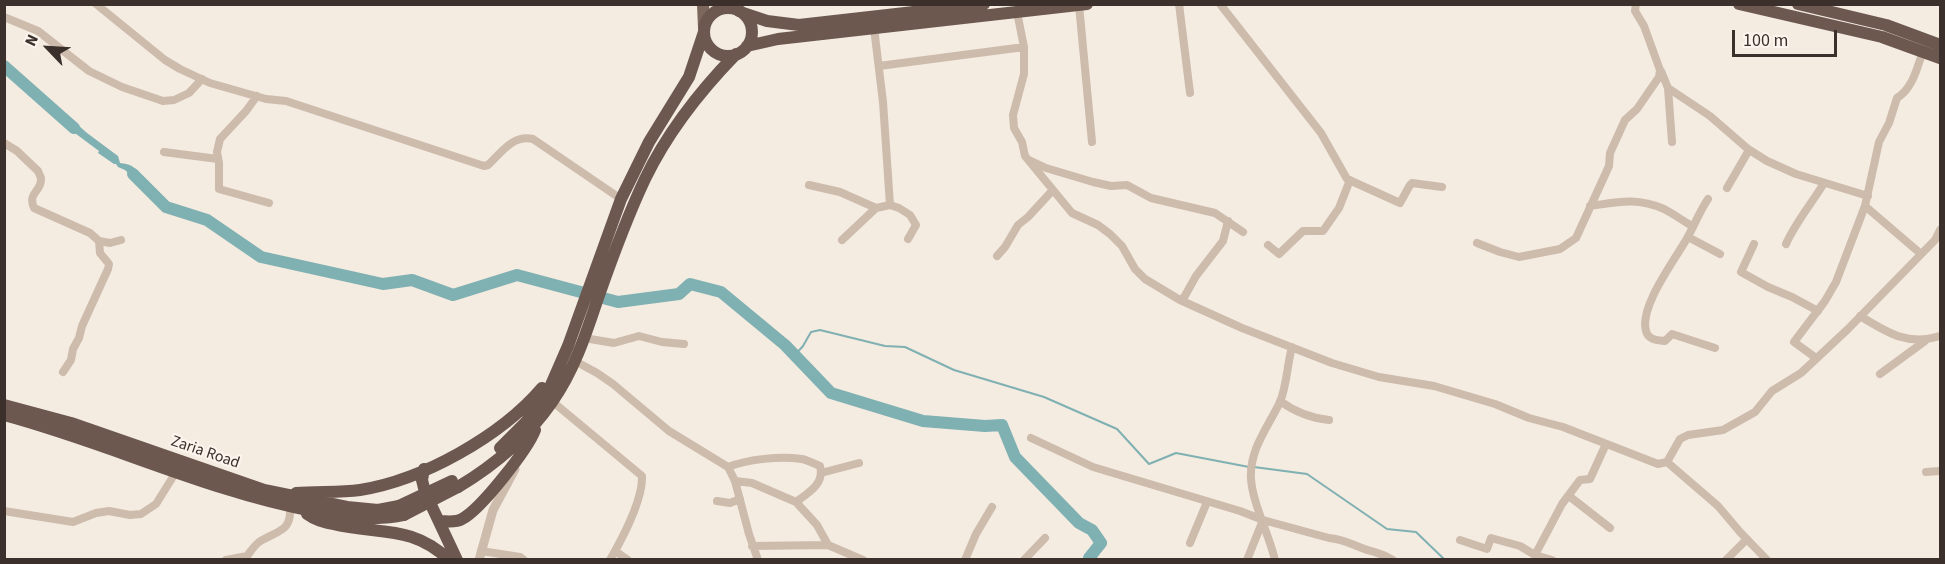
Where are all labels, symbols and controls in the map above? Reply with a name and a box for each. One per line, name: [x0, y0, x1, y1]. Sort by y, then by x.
north arrow: [18, 18, 78, 78]
scale bar: [1735, 18, 1840, 56]
text: 100 m: [1743, 28, 1788, 53]
text: N: [19, 31, 44, 50]
street label: Zaria Road: [168, 432, 242, 474]

